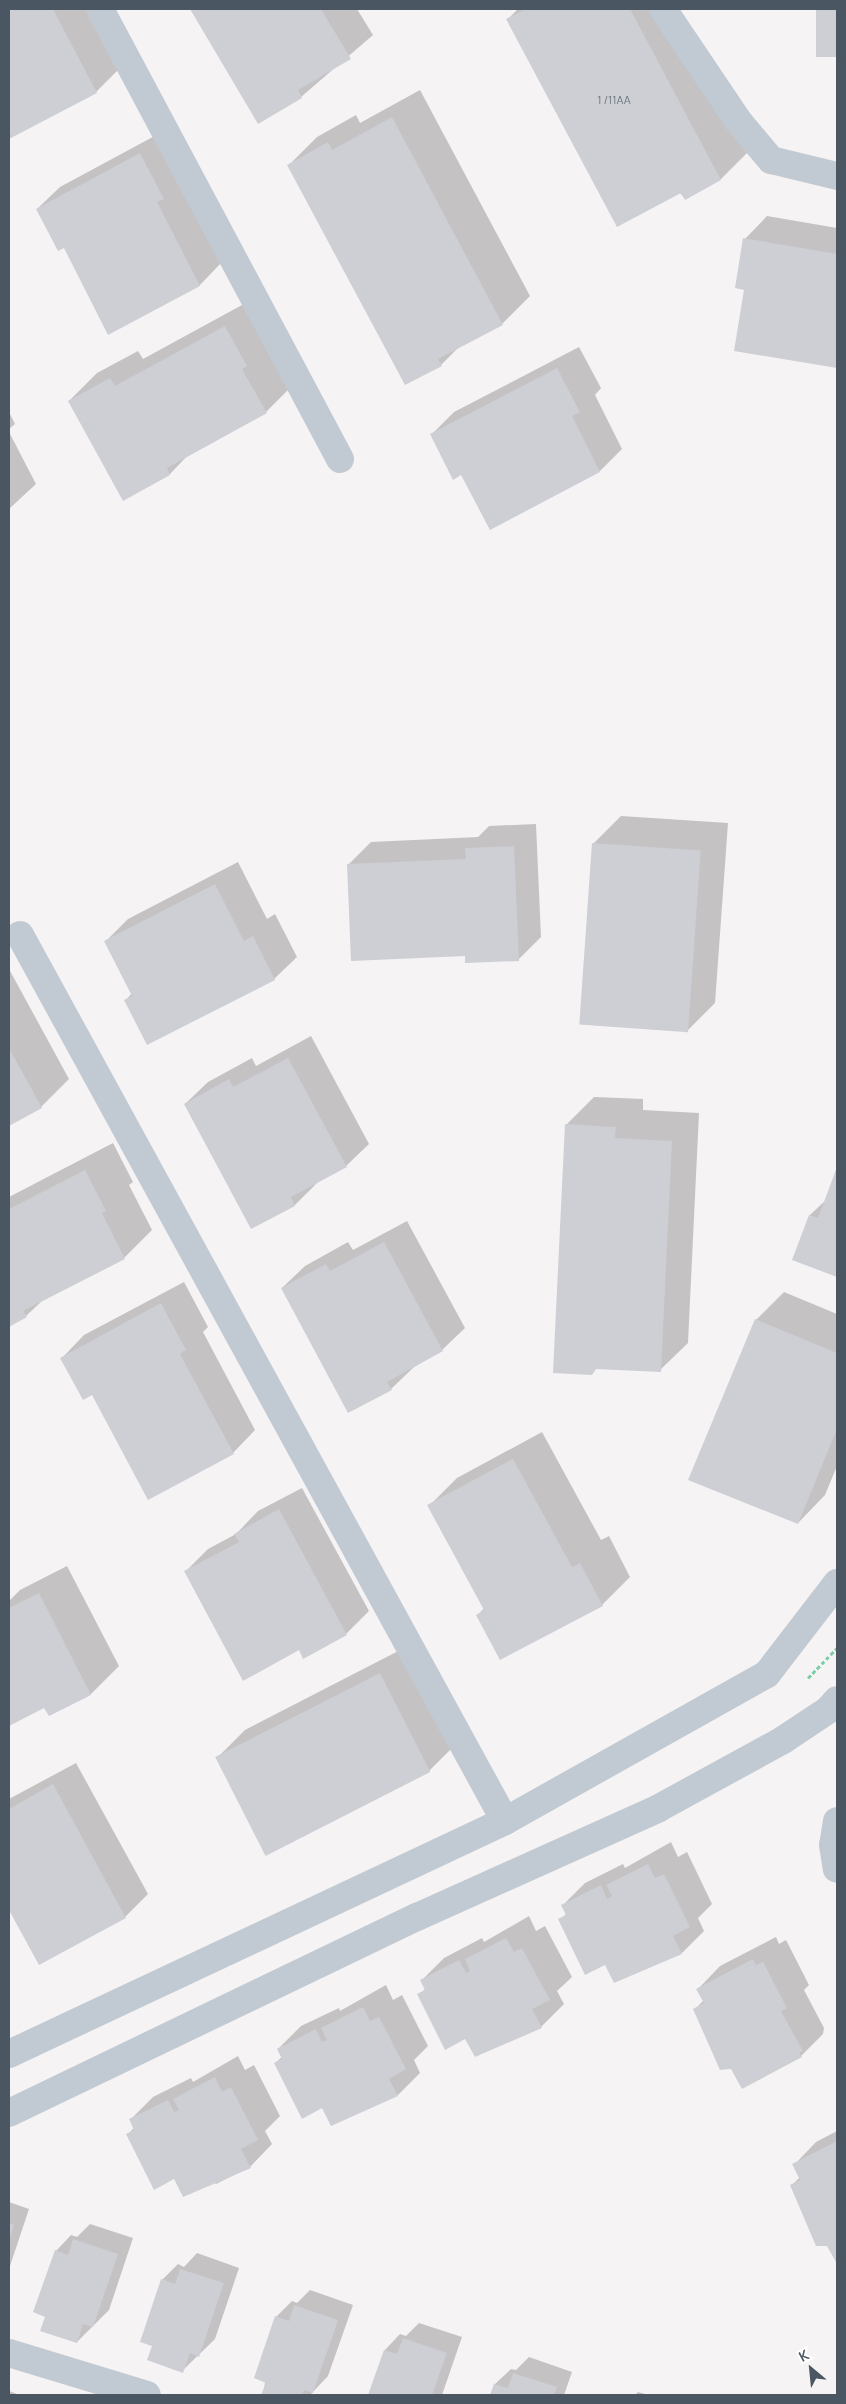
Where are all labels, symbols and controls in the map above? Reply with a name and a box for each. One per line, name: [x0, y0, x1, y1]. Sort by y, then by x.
house number: 1 /11AA: [597, 93, 631, 107]
north arrow: [786, 2344, 836, 2394]
text: K: [795, 2345, 812, 2366]

